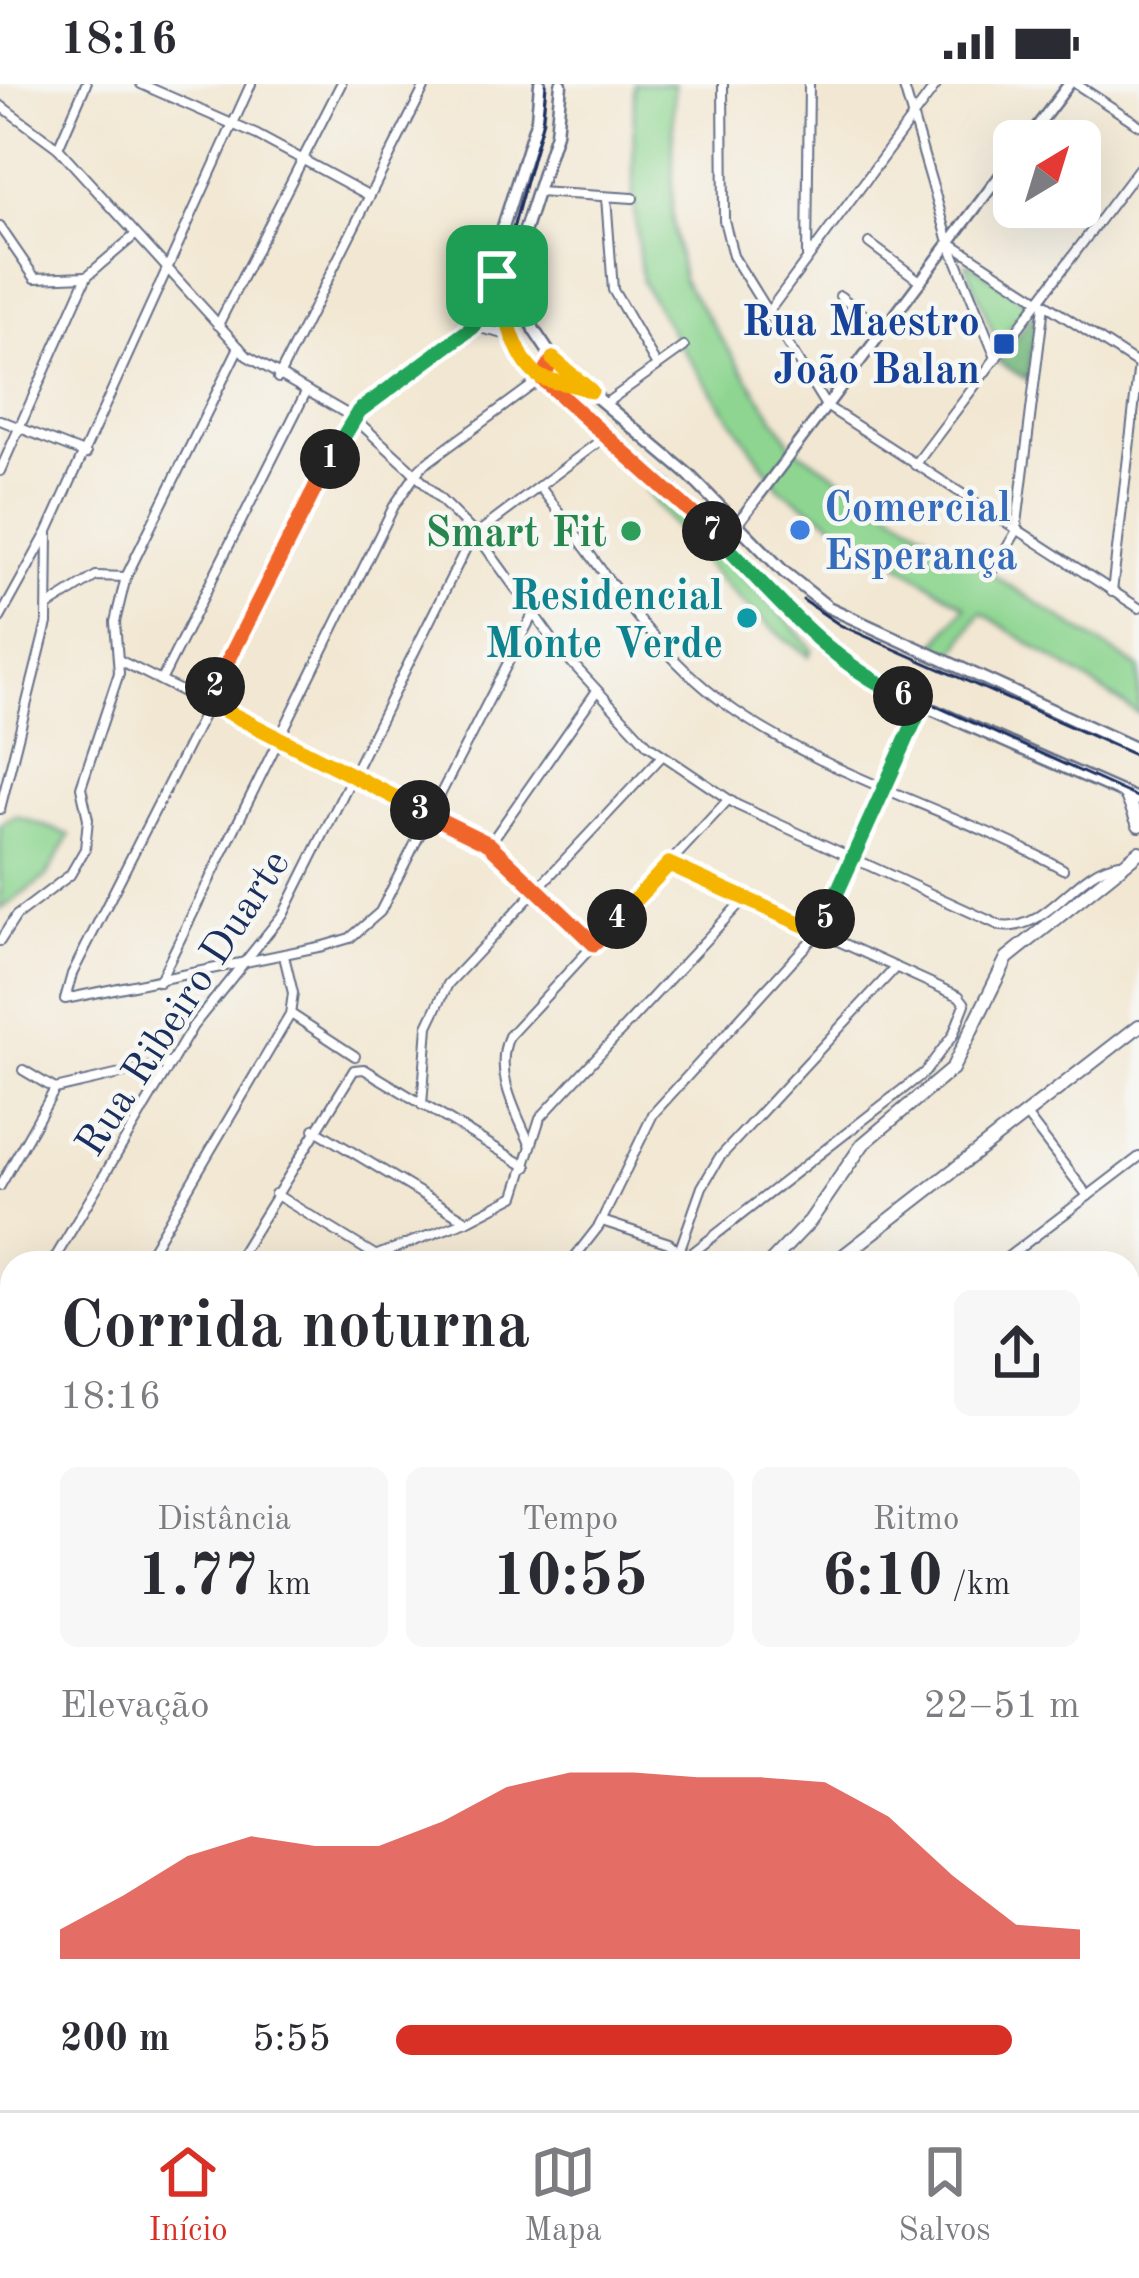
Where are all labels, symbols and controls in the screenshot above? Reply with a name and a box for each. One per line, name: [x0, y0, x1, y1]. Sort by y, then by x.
text: 18:16: [60, 19, 177, 64]
north arrow: [993, 120, 1101, 228]
map controls: [993, 120, 1101, 228]
pin: [446, 225, 548, 327]
icon: arrive: [464, 243, 530, 309]
place label: Rua Maestro João Balan: [742, 303, 980, 393]
marker: Rua Maestro João Balan: [991, 331, 1017, 357]
pin: 1: [300, 429, 360, 489]
text: 1: [320, 442, 340, 475]
place label: Comercial Esperança: [824, 489, 1018, 579]
pin: 7: [682, 501, 742, 561]
place label: Smart Fit: [425, 514, 607, 556]
text: 7: [702, 514, 722, 547]
marker: Comercial Esperança: [787, 517, 813, 543]
marker: Smart Fit: [618, 518, 644, 544]
place label: Residencial Monte Verde: [485, 577, 723, 667]
marker: Residencial Monte Verde: [734, 605, 760, 631]
pin: 2: [185, 657, 245, 717]
pin: 6: [873, 666, 933, 726]
text: 2: [205, 670, 225, 703]
text: 6: [893, 679, 913, 712]
pin: 3: [390, 780, 450, 840]
text: 3: [410, 793, 430, 826]
street label: Rua Ribeiro Duarte: [70, 844, 299, 1165]
pin: 4: [587, 889, 647, 949]
pin: 5: [795, 889, 855, 949]
text: 4: [607, 902, 627, 935]
text: 5: [815, 902, 835, 935]
button: share: [954, 1290, 1080, 1416]
text: Corrida noturna: [60, 1296, 530, 1362]
text: 18:16: [60, 1378, 161, 1417]
text: Distância: [157, 1504, 291, 1537]
text: Tempo: [522, 1504, 618, 1537]
text: Ritmo: [873, 1504, 959, 1537]
text: 1.77: [137, 1548, 258, 1608]
text: 10:55: [492, 1548, 648, 1608]
text: 6:10: [822, 1548, 943, 1608]
text: km: [258, 1569, 311, 1602]
text: /km: [943, 1569, 1010, 1602]
text: Elevação: [60, 1687, 210, 1726]
text: 22–51 m: [923, 1687, 1080, 1726]
text: 200 m: [60, 2020, 170, 2059]
text: 5:55: [252, 2020, 331, 2059]
tab: Início: [148, 2139, 228, 2252]
tab: Mapa: [524, 2139, 602, 2252]
tab: Salvos: [898, 2139, 991, 2252]

